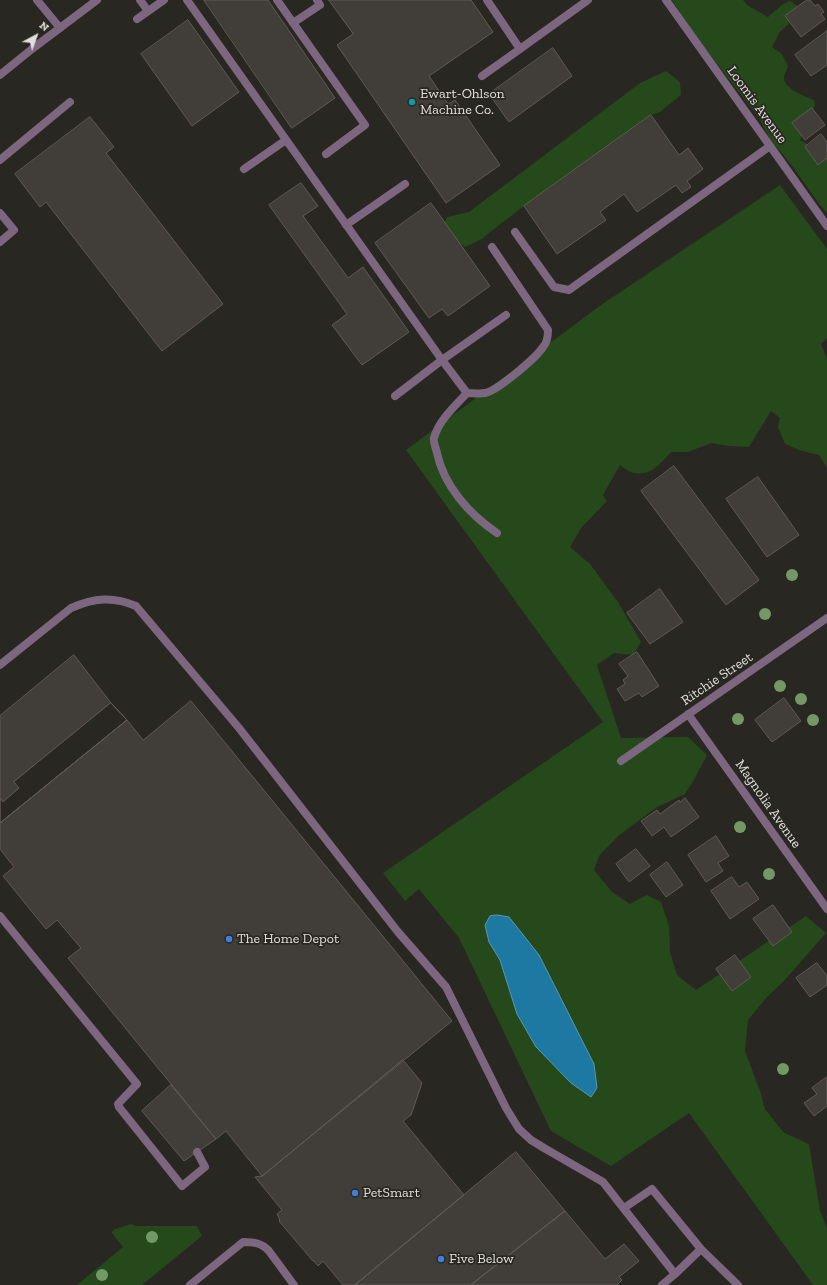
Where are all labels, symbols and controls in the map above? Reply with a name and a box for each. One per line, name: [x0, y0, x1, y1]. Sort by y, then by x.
north arrow: [16, 16, 56, 56]
text: N: [37, 19, 52, 34]
street label: Loomis Avenue: [723, 63, 791, 147]
place label: Ewart-Ohlson Machine Co.: [420, 86, 505, 118]
marker: Ewart-Ohlson Machine Co.: [407, 97, 417, 107]
street label: Ritchie Street: [678, 649, 756, 709]
street label: Magnolia Avenue: [731, 757, 805, 851]
place label: The Home Depot: [237, 931, 339, 947]
marker: The Home Depot: [224, 934, 234, 944]
place label: PetSmart: [363, 1185, 420, 1201]
marker: PetSmart: [350, 1188, 360, 1198]
place label: Five Below: [449, 1251, 514, 1267]
marker: Five Below: [436, 1254, 446, 1264]

